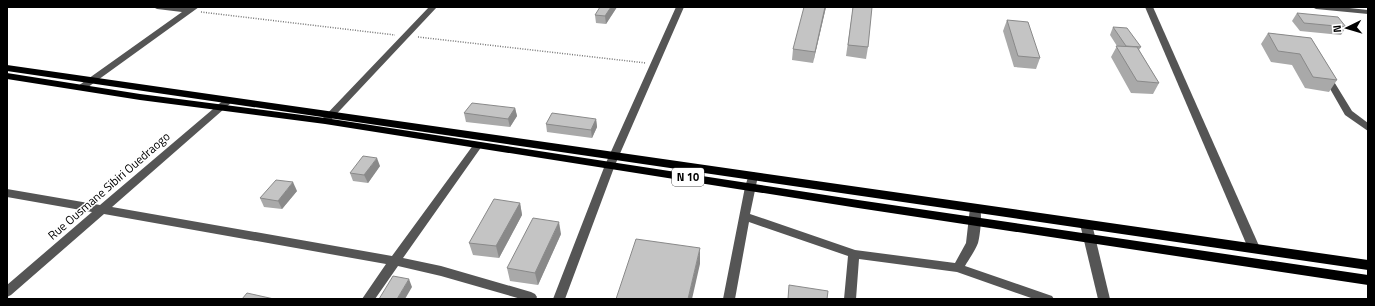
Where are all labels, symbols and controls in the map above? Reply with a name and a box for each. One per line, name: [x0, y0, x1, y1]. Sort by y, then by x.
north arrow: [1327, 8, 1367, 48]
text: N: [1329, 24, 1345, 33]
street label: Rue Ousmane Sibiri Ouedraogo: [43, 127, 174, 244]
road number: N 10: [672, 168, 704, 186]

